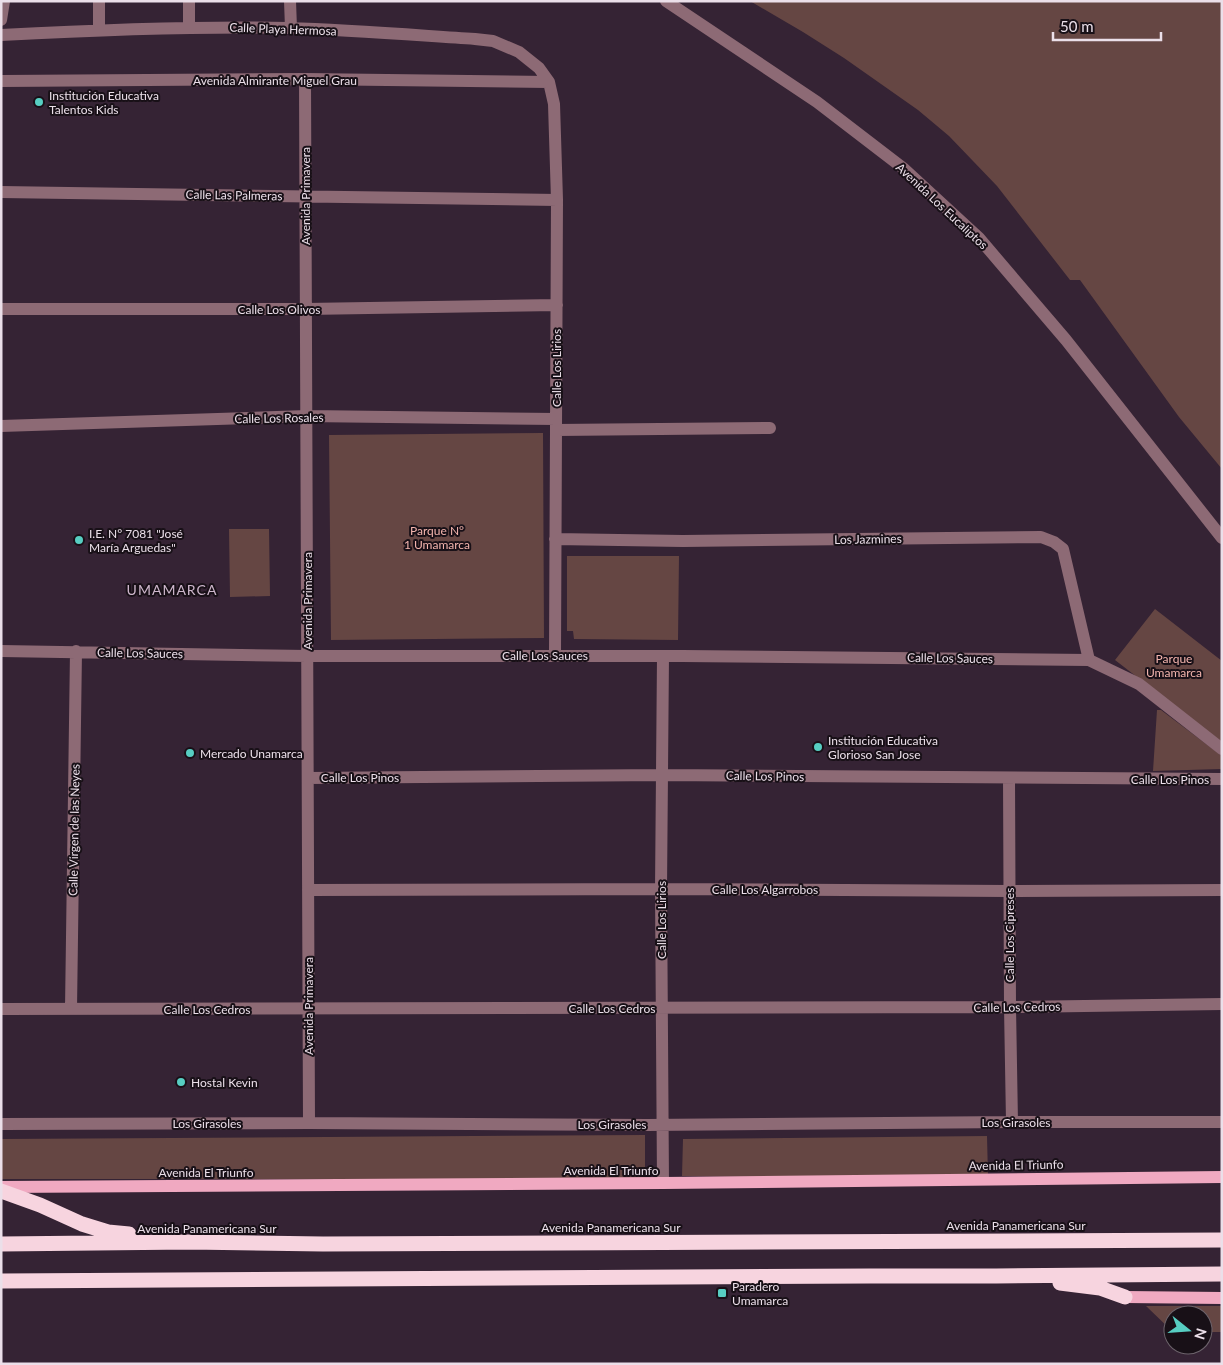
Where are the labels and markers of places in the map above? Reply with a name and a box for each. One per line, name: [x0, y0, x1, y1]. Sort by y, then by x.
place label: Institución Educativa Talentos Kids: [49, 88, 159, 117]
marker: Institución Educativa Talentos Kids: [33, 96, 45, 108]
place label: I.E. N° 7081 "José María Arguedas": [89, 526, 183, 555]
marker: I.E. N° 7081 "José María Arguedas": [73, 534, 85, 546]
place label: Institución Educativa Glorioso San Jose: [828, 733, 938, 762]
marker: Institución Educativa Glorioso San Jose: [812, 741, 824, 753]
place label: Mercado Unamarca: [200, 746, 303, 761]
marker: Mercado Unamarca: [184, 747, 196, 759]
place label: Hostal Kevin: [191, 1075, 258, 1090]
marker: Hostal Kevin: [175, 1076, 187, 1088]
place label: Paradero Umamarca: [732, 1279, 788, 1308]
marker: Paradero Umamarca: [716, 1287, 728, 1299]

